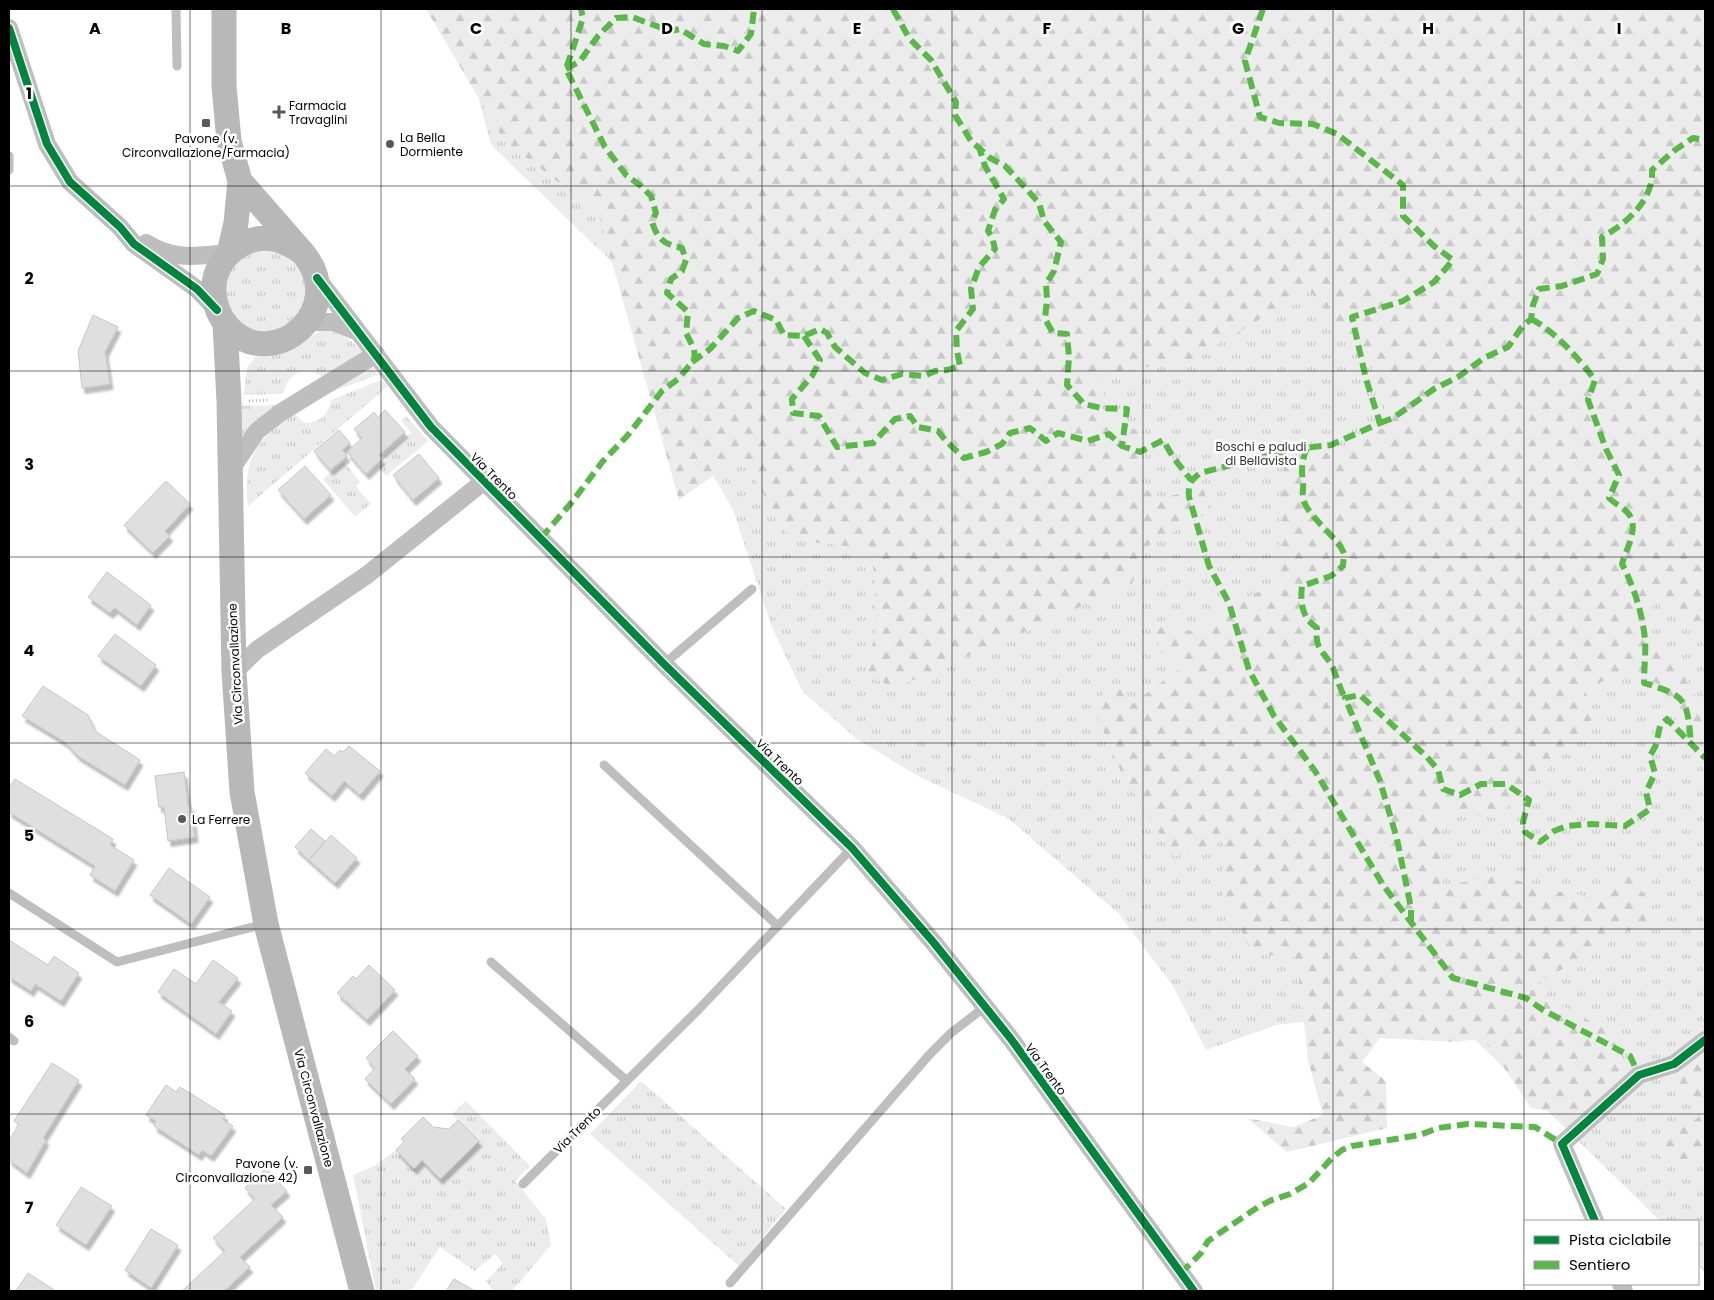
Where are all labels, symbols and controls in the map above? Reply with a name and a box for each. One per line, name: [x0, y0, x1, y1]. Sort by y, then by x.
text: A: [89, 17, 101, 40]
text: B: [281, 17, 291, 40]
text: C: [470, 17, 482, 40]
text: D: [661, 17, 673, 40]
text: E: [853, 17, 861, 40]
text: F: [1043, 17, 1052, 40]
text: G: [1232, 17, 1244, 40]
text: H: [1422, 17, 1434, 40]
text: I: [1617, 17, 1621, 40]
text: 1: [26, 82, 32, 105]
place label: Farmacia Travaglini: [289, 97, 348, 128]
marker: Farmacia Travaglini: [273, 106, 285, 118]
marker: Pavone (v. Circonvallazione/Farmacia): [200, 117, 212, 129]
place label: La Bella Dormiente: [400, 129, 463, 160]
place label: Pavone (v. Circonvallazione/Farmacia): [122, 130, 290, 161]
marker: La Bella Dormiente: [384, 138, 396, 150]
text: 2: [24, 267, 34, 290]
park label: Boschi e paludi di Bellavista: [1216, 438, 1307, 469]
street label: Via Trento: [467, 449, 522, 504]
text: 3: [24, 453, 34, 476]
street label: Via Circonvallazione: [223, 603, 247, 725]
text: 4: [24, 639, 35, 662]
street label: Via Trento: [752, 735, 808, 789]
place label: La Ferrere: [192, 811, 250, 828]
marker: La Ferrere: [176, 813, 188, 825]
text: 5: [24, 824, 34, 847]
text: 6: [24, 1010, 34, 1033]
street label: Via Trento: [1021, 1040, 1071, 1099]
street label: Via Circonvallazione: [290, 1047, 338, 1169]
street label: Via Trento: [550, 1102, 605, 1157]
place label: Pavone (v. Circonvallazione 42): [175, 1155, 298, 1186]
marker: Pavone (v. Circonvallazione 42): [302, 1164, 314, 1176]
text: 7: [25, 1196, 34, 1219]
legend: [1524, 1220, 1699, 1285]
text: Pista ciclabile: [1569, 1229, 1671, 1250]
text: Sentiero: [1569, 1254, 1630, 1275]

